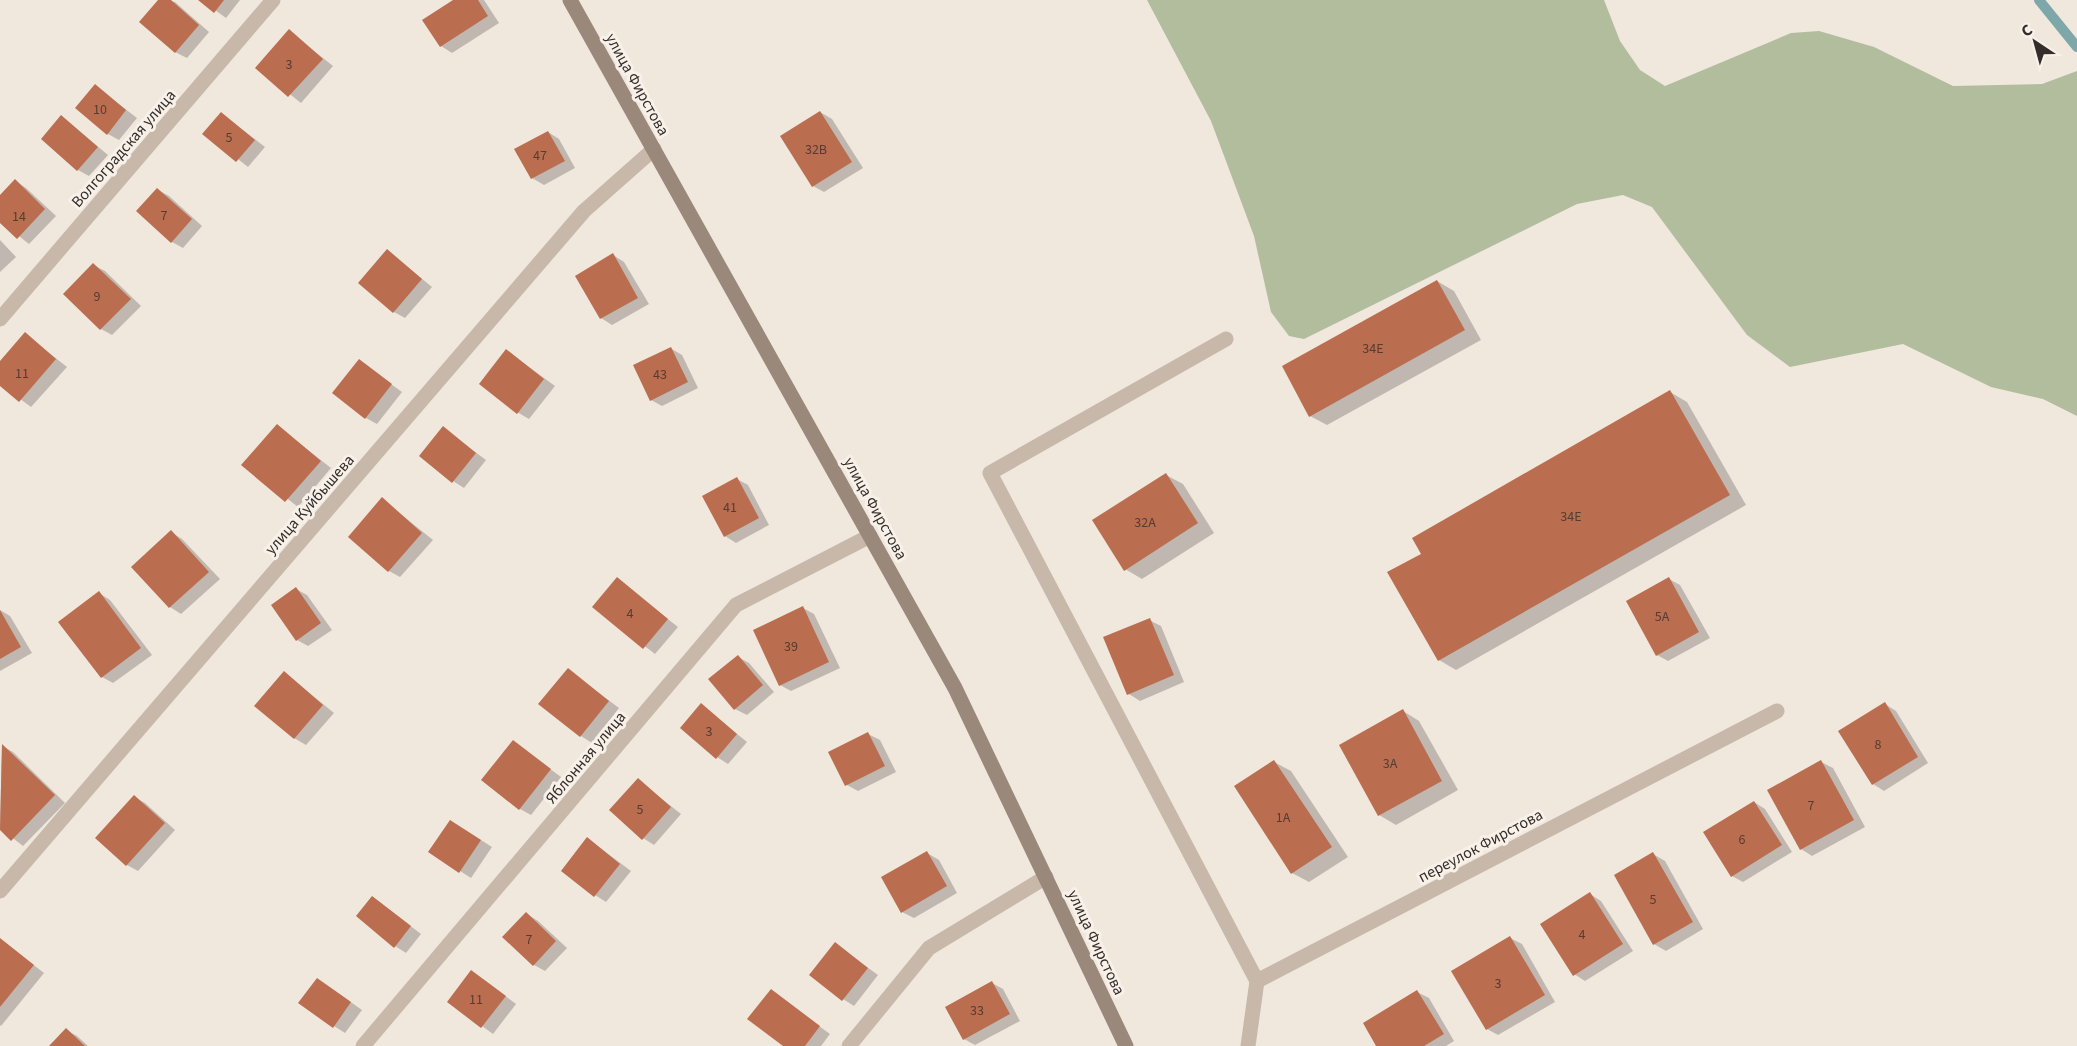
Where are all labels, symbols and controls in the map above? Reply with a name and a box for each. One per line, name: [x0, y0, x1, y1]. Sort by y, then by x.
north arrow: [2005, 12, 2065, 72]
text: С: [2017, 19, 2037, 42]
street label: улица Фирстова: [600, 29, 674, 140]
house number: 3: [286, 55, 293, 75]
street label: Волгоградская улица: [66, 85, 181, 212]
house number: 10: [93, 100, 107, 120]
house number: 5: [226, 128, 233, 148]
house number: 32В: [805, 140, 827, 160]
house number: 47: [533, 146, 547, 166]
house number: 7: [161, 206, 168, 226]
house number: 14: [12, 207, 26, 227]
house number: 9: [94, 287, 101, 307]
house number: 34Е: [1362, 339, 1384, 359]
house number: 11: [15, 364, 29, 384]
house number: 43: [653, 365, 667, 385]
street label: улица Куйбышева: [260, 450, 359, 560]
street label: улица Фирстова: [838, 453, 912, 564]
house number: 41: [723, 498, 737, 518]
house number: 34Е: [1560, 507, 1582, 527]
house number: 32А: [1134, 513, 1156, 533]
house number: 4: [627, 604, 634, 624]
house number: 5А: [1655, 607, 1670, 627]
house number: 39: [784, 637, 798, 657]
street label: Яблонная улица: [541, 707, 631, 809]
house number: 3: [706, 722, 713, 742]
house number: 8: [1875, 735, 1882, 755]
house number: 3А: [1383, 754, 1398, 774]
house number: 7: [1808, 796, 1815, 816]
house number: 5: [637, 800, 644, 820]
street label: переулок Фирстова: [1414, 804, 1547, 888]
house number: 1А: [1276, 808, 1291, 828]
house number: 6: [1739, 830, 1746, 850]
street label: улица Фирстова: [1062, 886, 1130, 999]
house number: 5: [1650, 890, 1657, 910]
house number: 4: [1579, 925, 1586, 945]
house number: 7: [526, 930, 533, 950]
house number: 3: [1495, 974, 1502, 994]
house number: 11: [469, 990, 483, 1010]
house number: 33: [970, 1001, 984, 1021]

